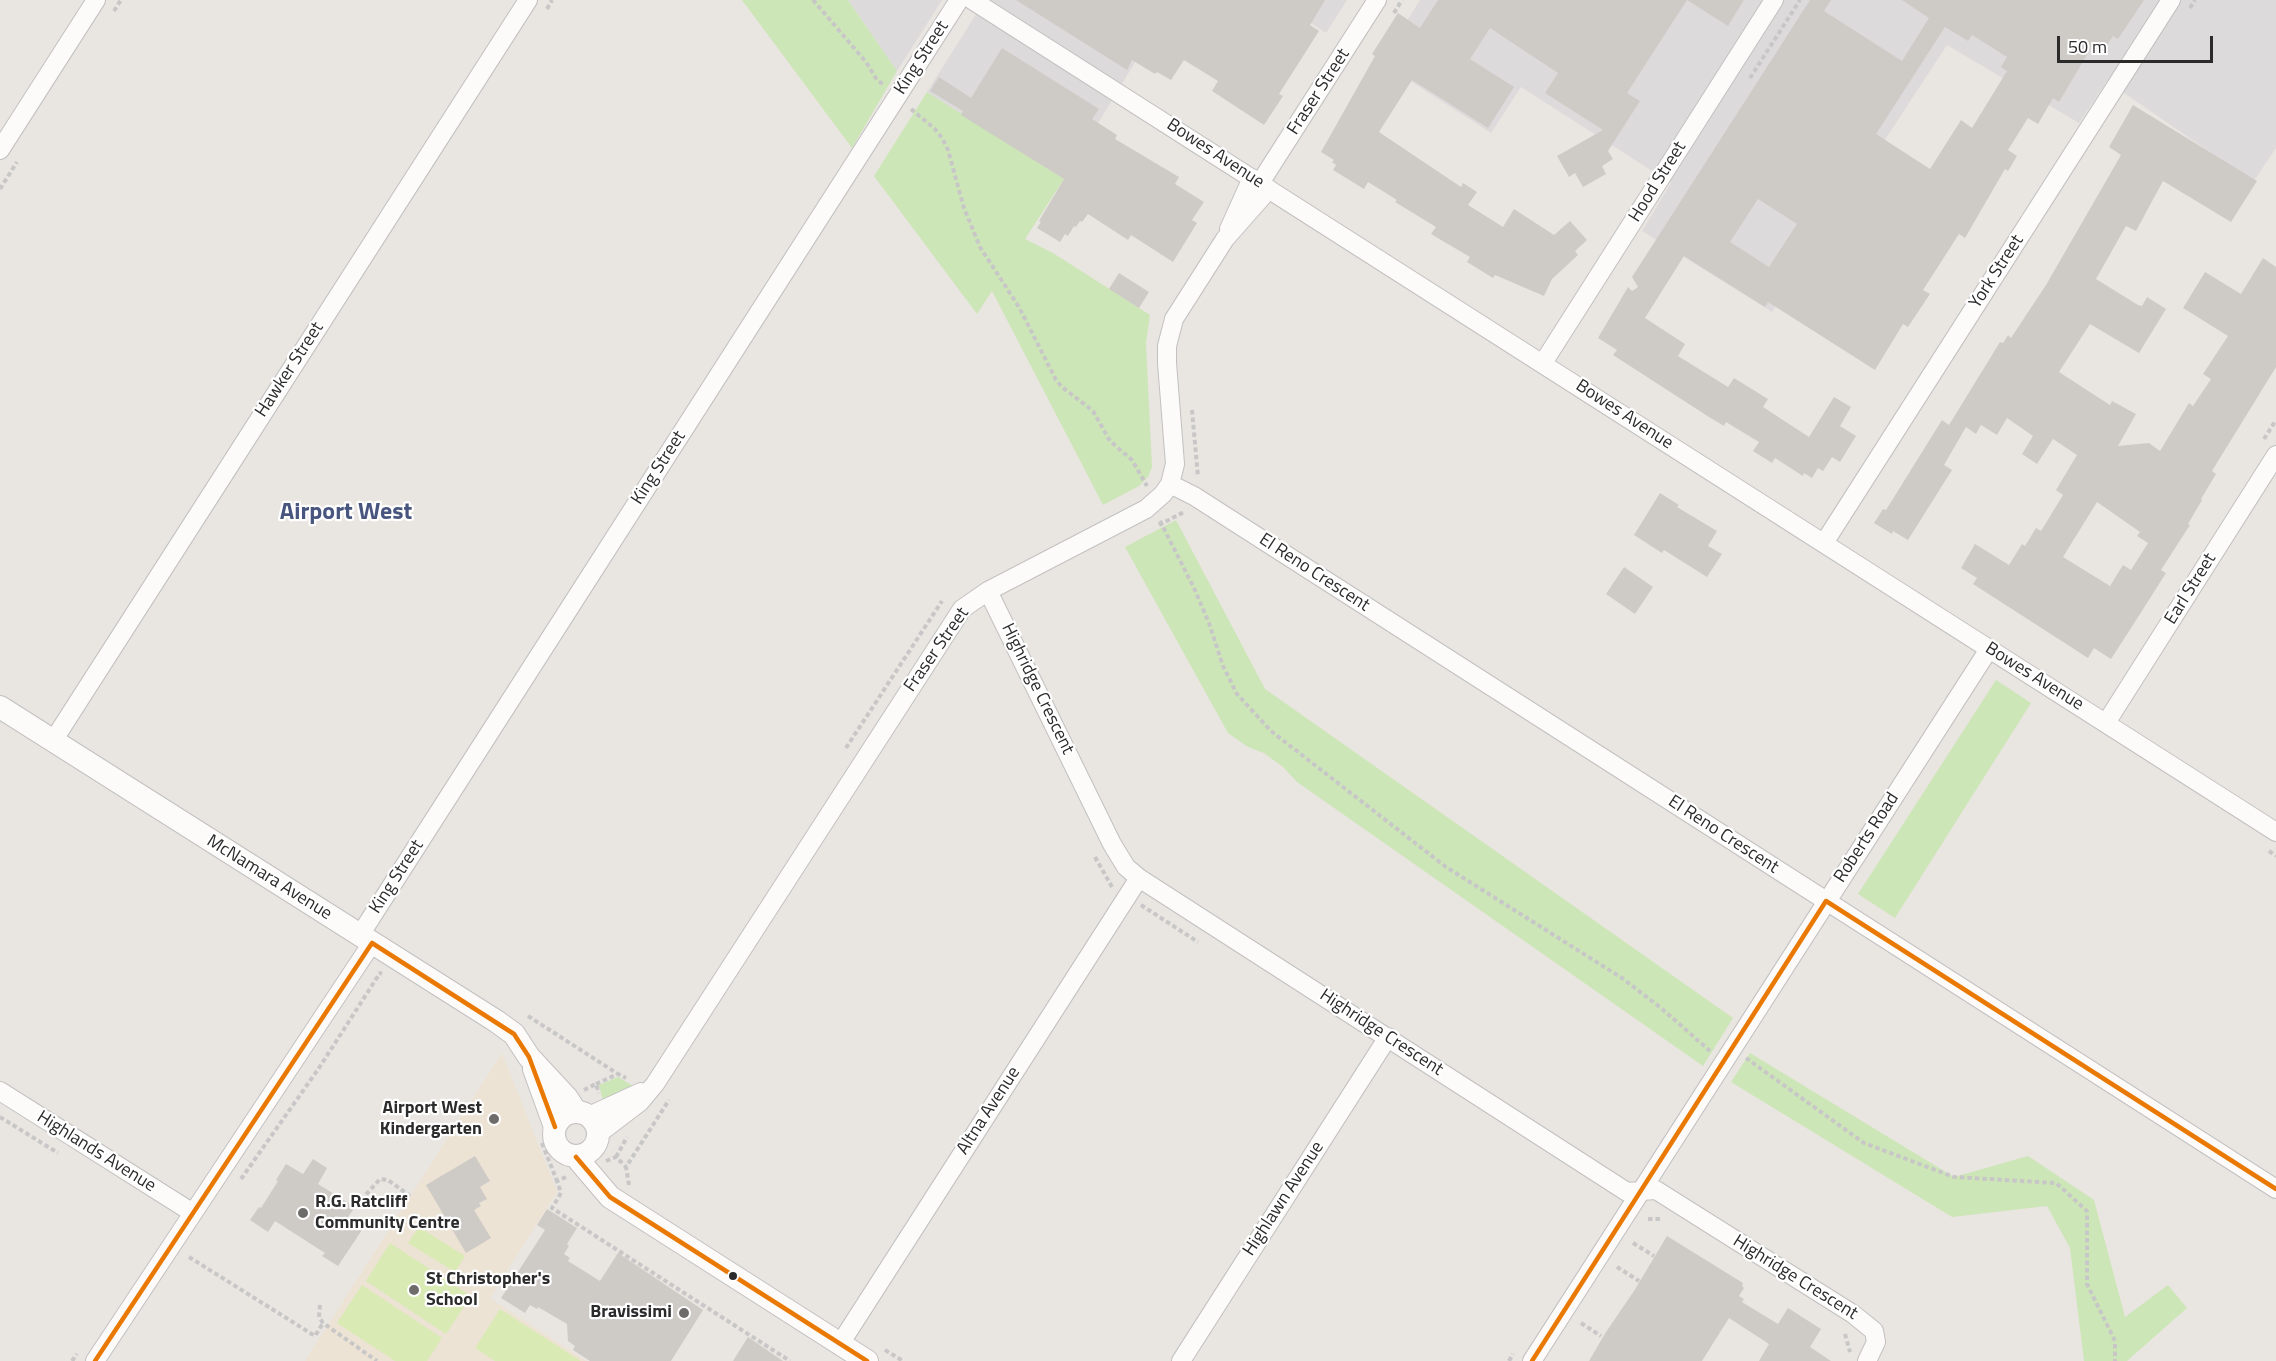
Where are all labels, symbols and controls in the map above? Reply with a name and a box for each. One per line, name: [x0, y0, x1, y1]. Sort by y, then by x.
street label: King Street: [890, 17, 954, 99]
scale bar: [2060, 24, 2216, 62]
text: 50 m: [2068, 33, 2107, 60]
street label: Fraser Street: [1283, 45, 1355, 139]
street label: Bowes Avenue: [1162, 114, 1268, 194]
street label: Hood Street: [1625, 138, 1691, 226]
street label: York Street: [1965, 231, 2029, 313]
street label: Hawker Street: [251, 318, 329, 422]
street label: Bowes Avenue: [1571, 375, 1677, 455]
street label: King Street: [627, 427, 691, 509]
district label: Airport West: [280, 499, 412, 527]
street label: El Reno Crescent: [1255, 529, 1373, 617]
street label: Earl Street: [2161, 549, 2221, 629]
street label: Fraser Street: [900, 604, 974, 696]
street label: Highridge Crescent: [996, 620, 1078, 758]
street label: Bowes Avenue: [1981, 638, 2087, 716]
street label: Roberts Road: [1830, 789, 1904, 887]
street label: El Reno Crescent: [1664, 791, 1782, 879]
street label: McNamara Avenue: [202, 831, 336, 925]
street label: King Street: [365, 836, 429, 918]
street label: Highridge Crescent: [1315, 985, 1447, 1081]
street label: Altna Avenue: [953, 1063, 1025, 1159]
place label: Airport West Kindergarten: [380, 1098, 482, 1140]
street label: Highlands Avenue: [33, 1107, 159, 1197]
marker: Airport West Kindergarten: [487, 1112, 501, 1126]
street label: Highlawn Avenue: [1239, 1138, 1329, 1260]
place label: R.G. Ratcliff Community Centre: [315, 1192, 460, 1234]
marker: R.G. Ratcliff Community Centre: [296, 1206, 310, 1220]
street label: Highridge Crescent: [1729, 1231, 1861, 1325]
place label: St Christopher's School: [426, 1269, 550, 1312]
unlabelled marker: [727, 1270, 739, 1282]
marker: St Christopher's School: [407, 1283, 421, 1297]
place label: Bravissimi: [590, 1302, 672, 1324]
marker: Bravissimi: [677, 1306, 691, 1320]

